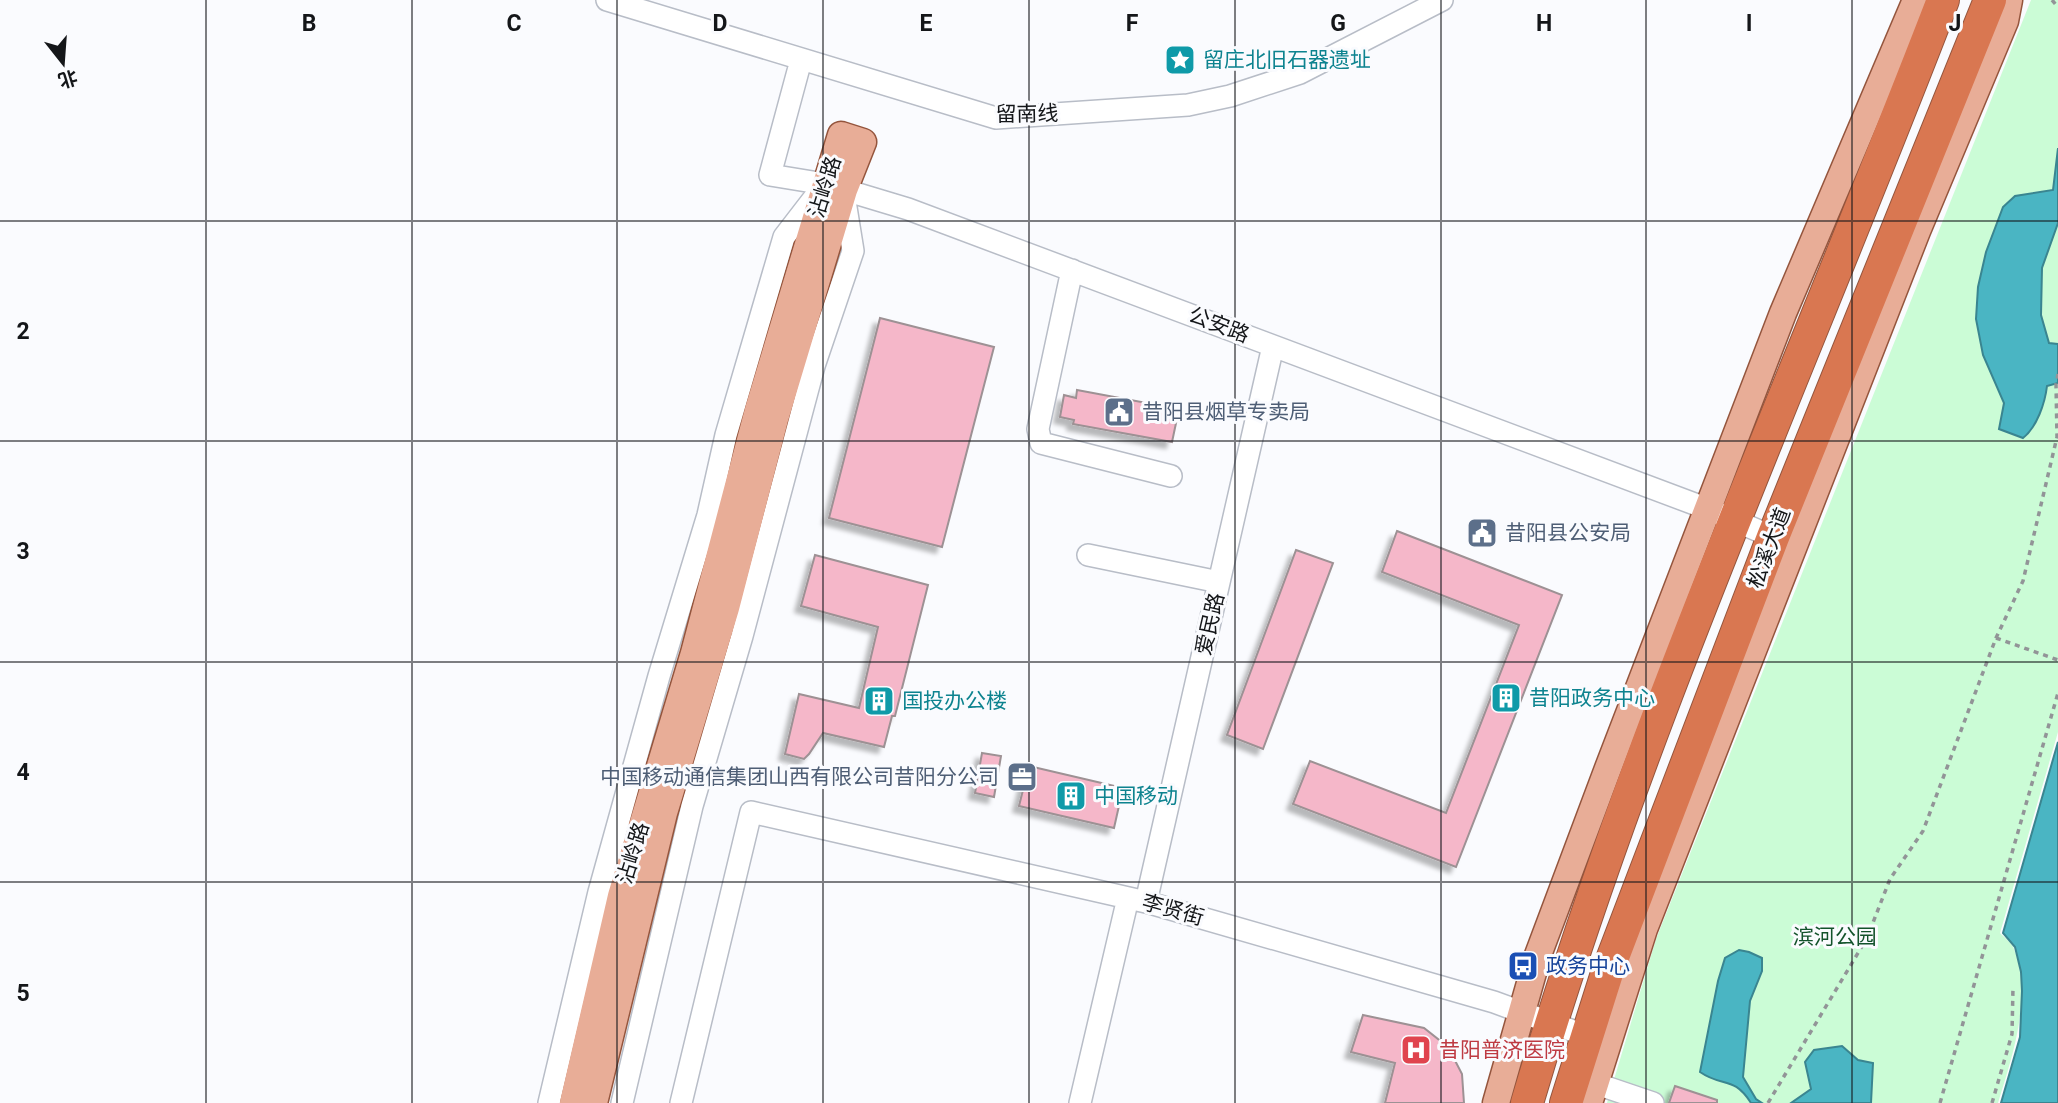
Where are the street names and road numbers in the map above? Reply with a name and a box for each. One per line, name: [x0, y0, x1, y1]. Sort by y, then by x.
street label: 留南线: [995, 101, 1059, 127]
street label: 沾岭路: [804, 153, 846, 221]
street label: 公安路: [1185, 303, 1253, 347]
street label: 松溪大道: [1743, 504, 1795, 592]
street label: 爱民路: [1191, 591, 1229, 657]
street label: 沾岭路: [612, 819, 654, 887]
street label: 李贤街: [1139, 890, 1207, 930]

